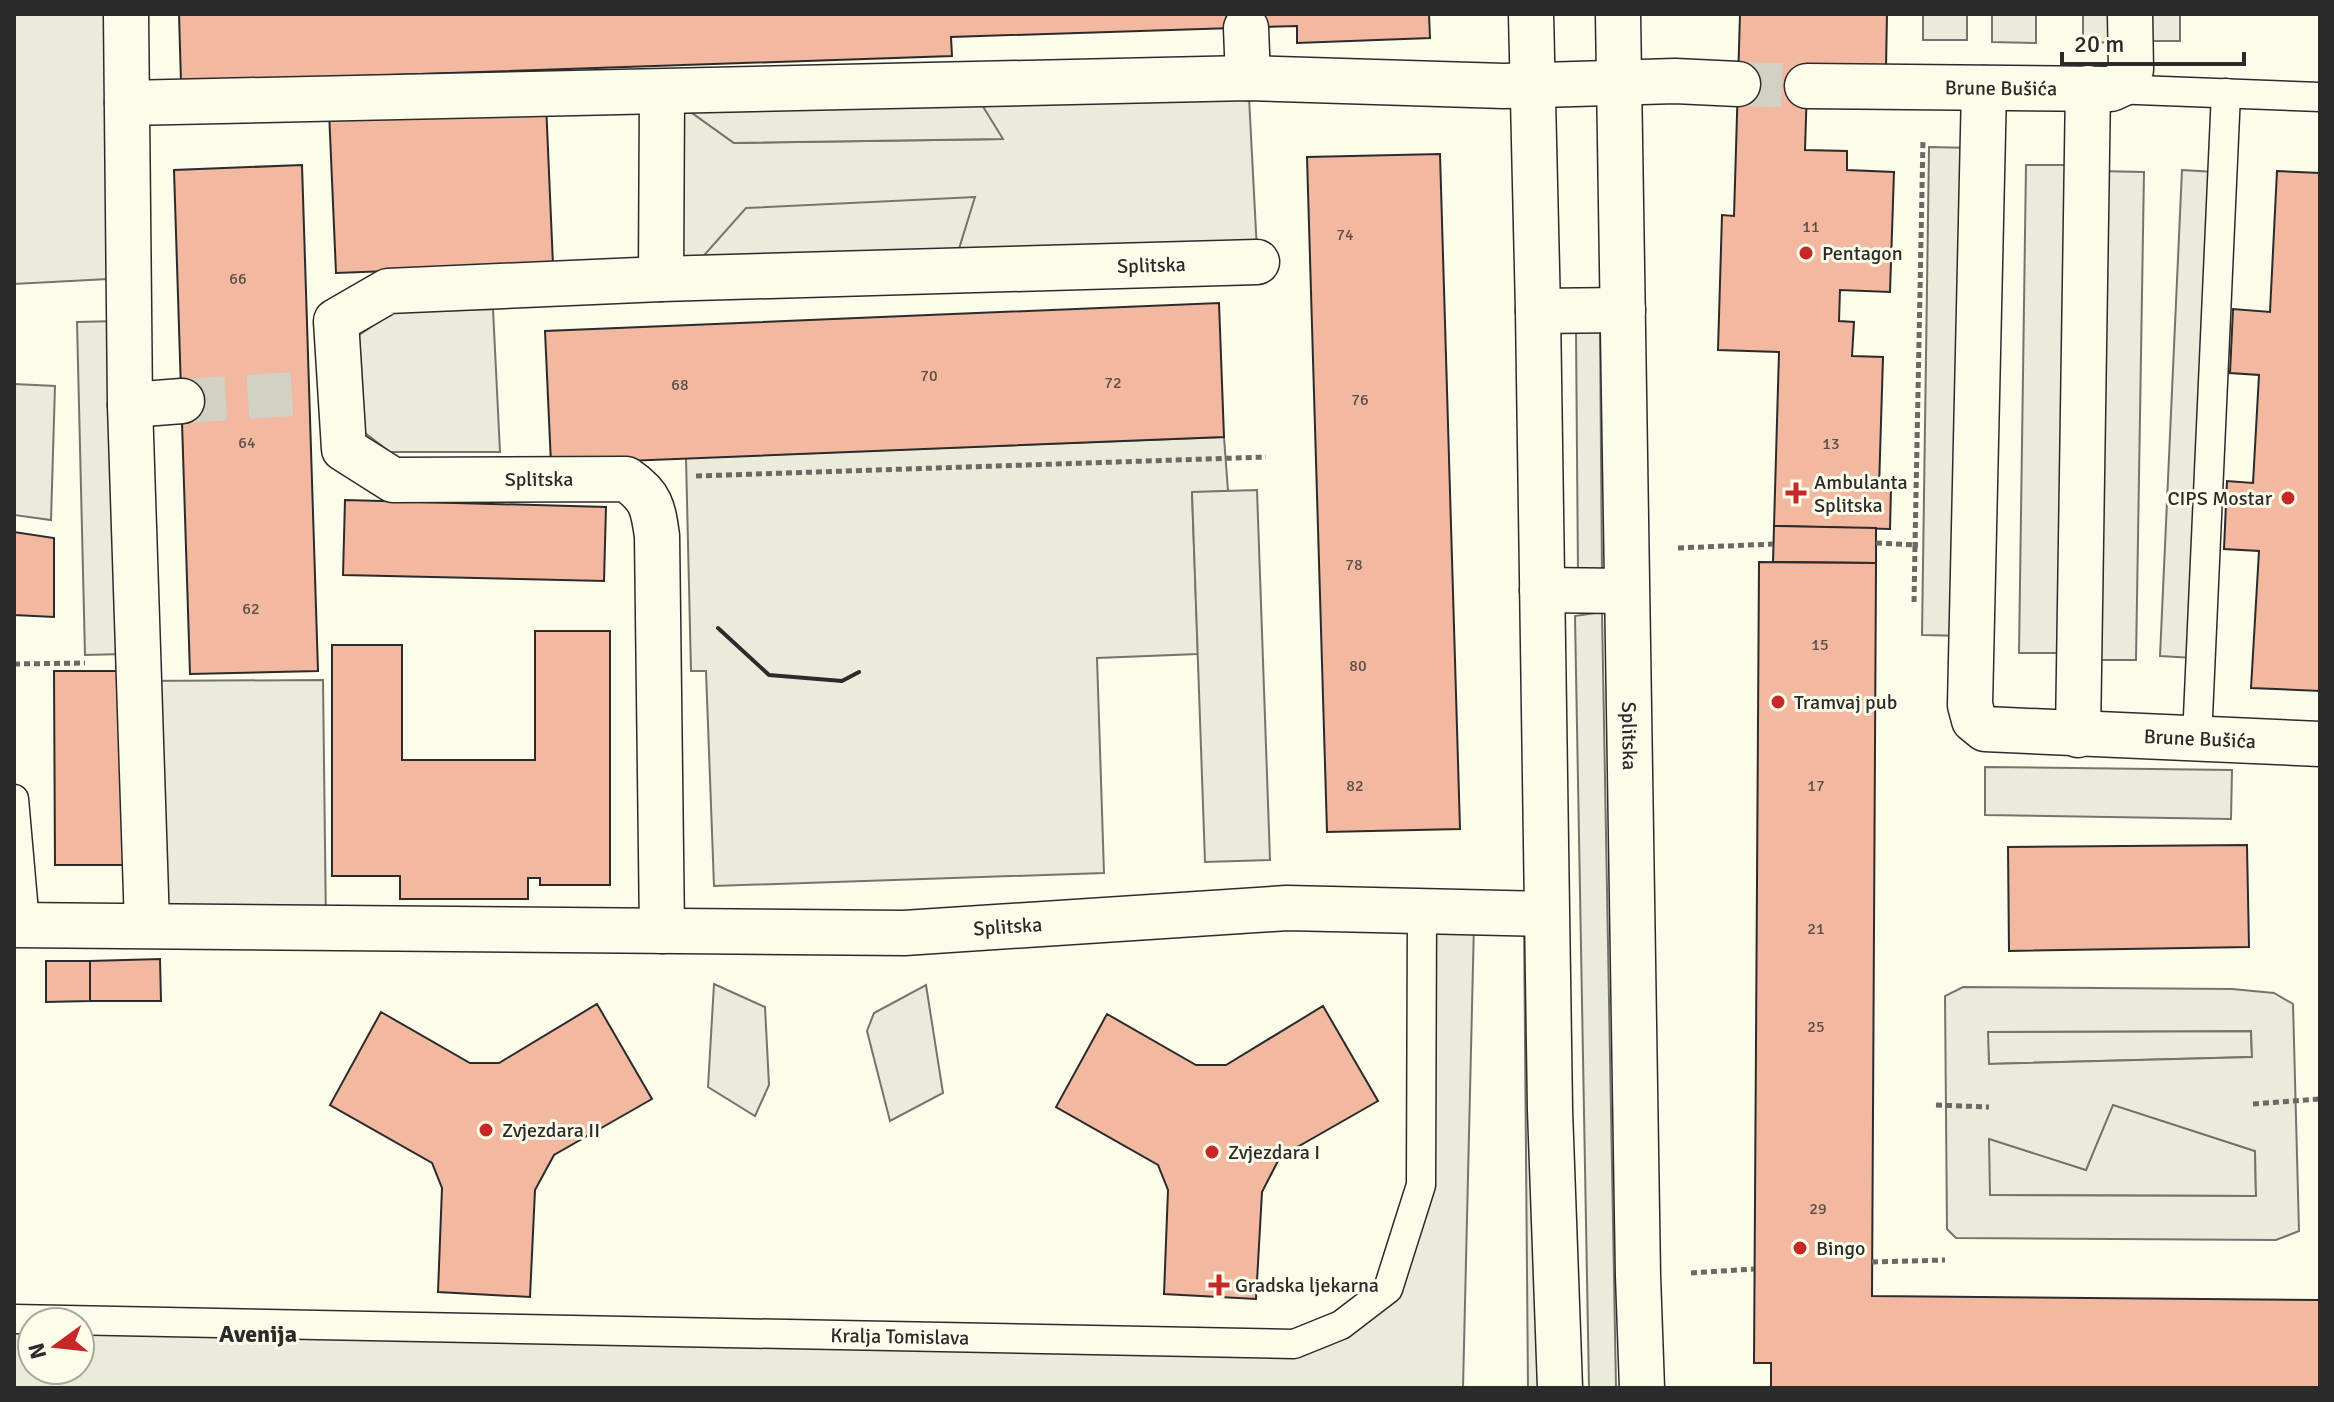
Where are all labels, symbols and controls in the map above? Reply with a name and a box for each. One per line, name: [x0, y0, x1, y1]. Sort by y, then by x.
scale bar: [2062, 16, 2244, 66]
text: 20 m: [2074, 29, 2124, 59]
street label: Brune Bušića: [1945, 75, 2057, 101]
house number: 11: [1802, 217, 1820, 237]
house number: 74: [1336, 225, 1354, 245]
place label: Pentagon: [1822, 241, 1903, 266]
marker: Pentagon: [1797, 244, 1815, 262]
street label: Splitska: [1117, 252, 1186, 278]
house number: 66: [229, 269, 247, 289]
house number: 70: [920, 366, 938, 386]
house number: 72: [1104, 373, 1122, 393]
house number: 68: [671, 375, 689, 395]
house number: 76: [1351, 390, 1369, 410]
house number: 64: [238, 433, 256, 453]
house number: 13: [1822, 434, 1840, 454]
street label: Splitska: [505, 467, 573, 492]
place label: Ambulanta Splitska: [1814, 470, 1908, 518]
marker: Ambulanta Splitska: [1785, 482, 1807, 504]
place label: CIPS Mostar: [2167, 486, 2273, 511]
marker: CIPS Mostar: [2279, 489, 2297, 507]
house number: 78: [1345, 555, 1363, 575]
house number: 62: [242, 599, 260, 619]
house number: 15: [1811, 635, 1829, 655]
house number: 80: [1349, 656, 1367, 676]
place label: Tramvaj pub: [1794, 690, 1897, 715]
marker: Tramvaj pub: [1769, 693, 1787, 711]
street label: Splitska: [1616, 701, 1642, 770]
street label: Brune Bušića: [2143, 724, 2257, 754]
house number: 82: [1346, 776, 1364, 796]
house number: 17: [1807, 776, 1825, 796]
street label: Splitska: [973, 912, 1043, 941]
house number: 21: [1807, 919, 1825, 939]
house number: 25: [1807, 1017, 1825, 1037]
place label: Zvjezdara II: [502, 1118, 600, 1143]
marker: Zvjezdara II: [477, 1121, 495, 1139]
place label: Zvjezdara I: [1228, 1140, 1320, 1165]
marker: Zvjezdara I: [1203, 1143, 1221, 1161]
house number: 29: [1809, 1199, 1827, 1219]
place label: Bingo: [1816, 1236, 1865, 1261]
marker: Bingo: [1791, 1239, 1809, 1257]
place label: Gradska ljekarna: [1235, 1273, 1379, 1298]
marker: Gradska ljekarna: [1210, 1276, 1228, 1294]
north arrow: [16, 1306, 96, 1386]
district label: Avenija: [219, 1319, 297, 1349]
street label: Kralja Tomislava: [830, 1322, 969, 1350]
text: N: [22, 1340, 52, 1362]

